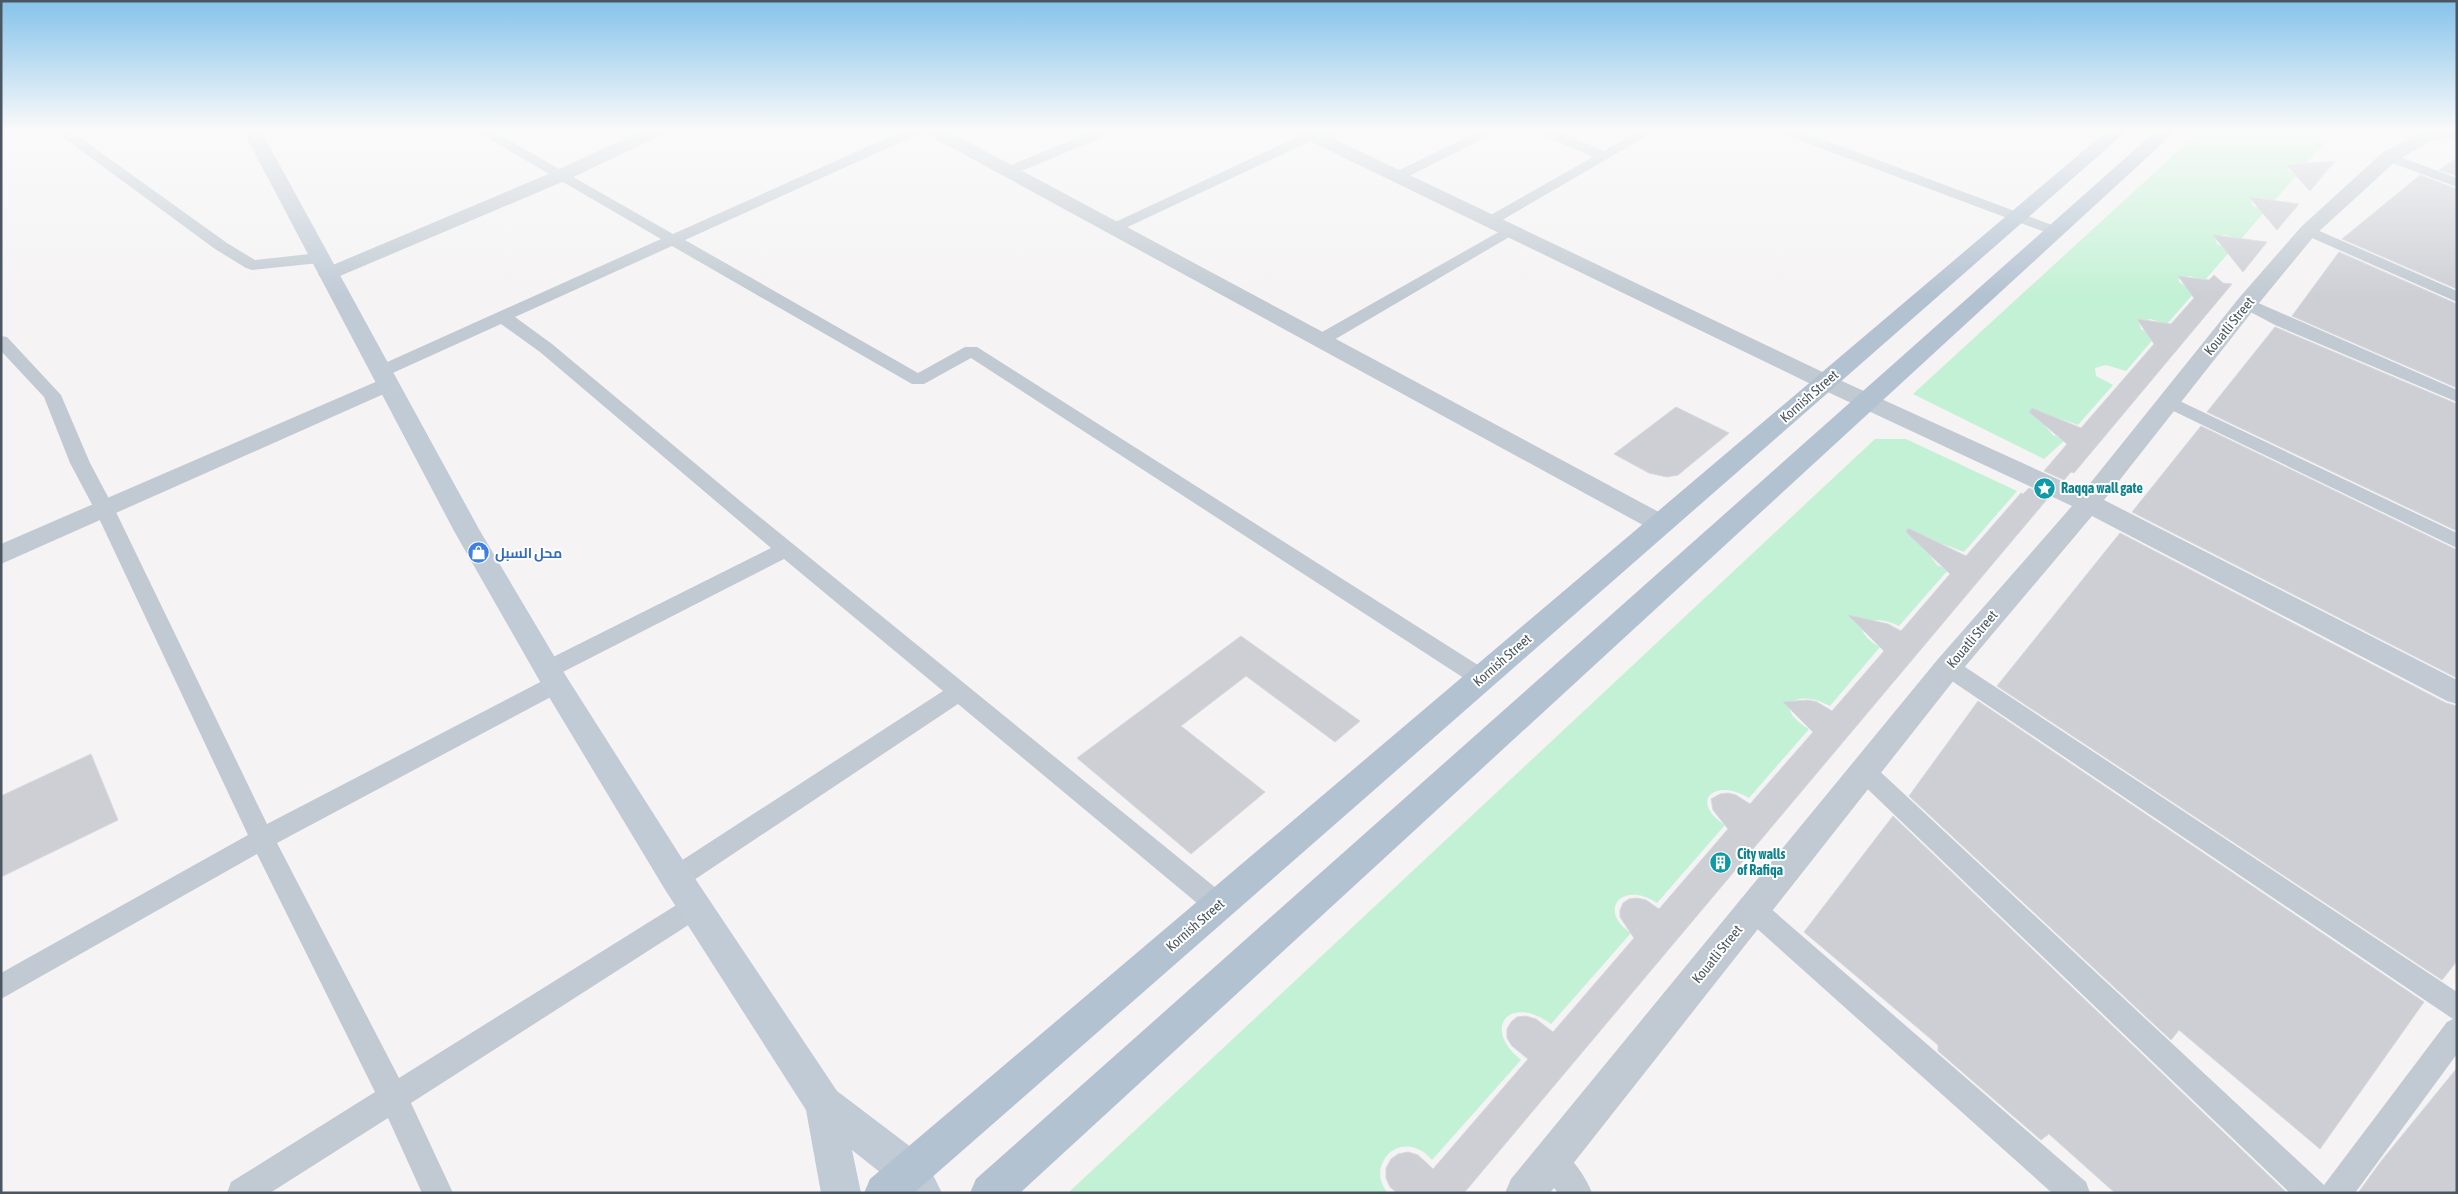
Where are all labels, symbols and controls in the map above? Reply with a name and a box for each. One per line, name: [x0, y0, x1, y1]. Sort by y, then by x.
street label: Kouatli Street: [2201, 294, 2257, 358]
street label: Kornish Street: [1777, 366, 1841, 426]
place icon: Raqqa wall gate: [2033, 476, 2057, 500]
place label: Raqqa wall gate: [2061, 480, 2143, 496]
shop icon: محل السبل: [467, 541, 491, 565]
place label: محل السبل: [495, 545, 562, 562]
street label: Kouatli Street: [1943, 607, 2001, 671]
street label: Kornish Street: [1470, 630, 1534, 690]
place label: City walls of Rafiqa: [1737, 846, 1785, 878]
building icon: City walls of Rafiqa: [1709, 850, 1733, 874]
street label: Kornish Street: [1163, 895, 1227, 955]
street label: Kouatli Street: [1689, 922, 1745, 986]

